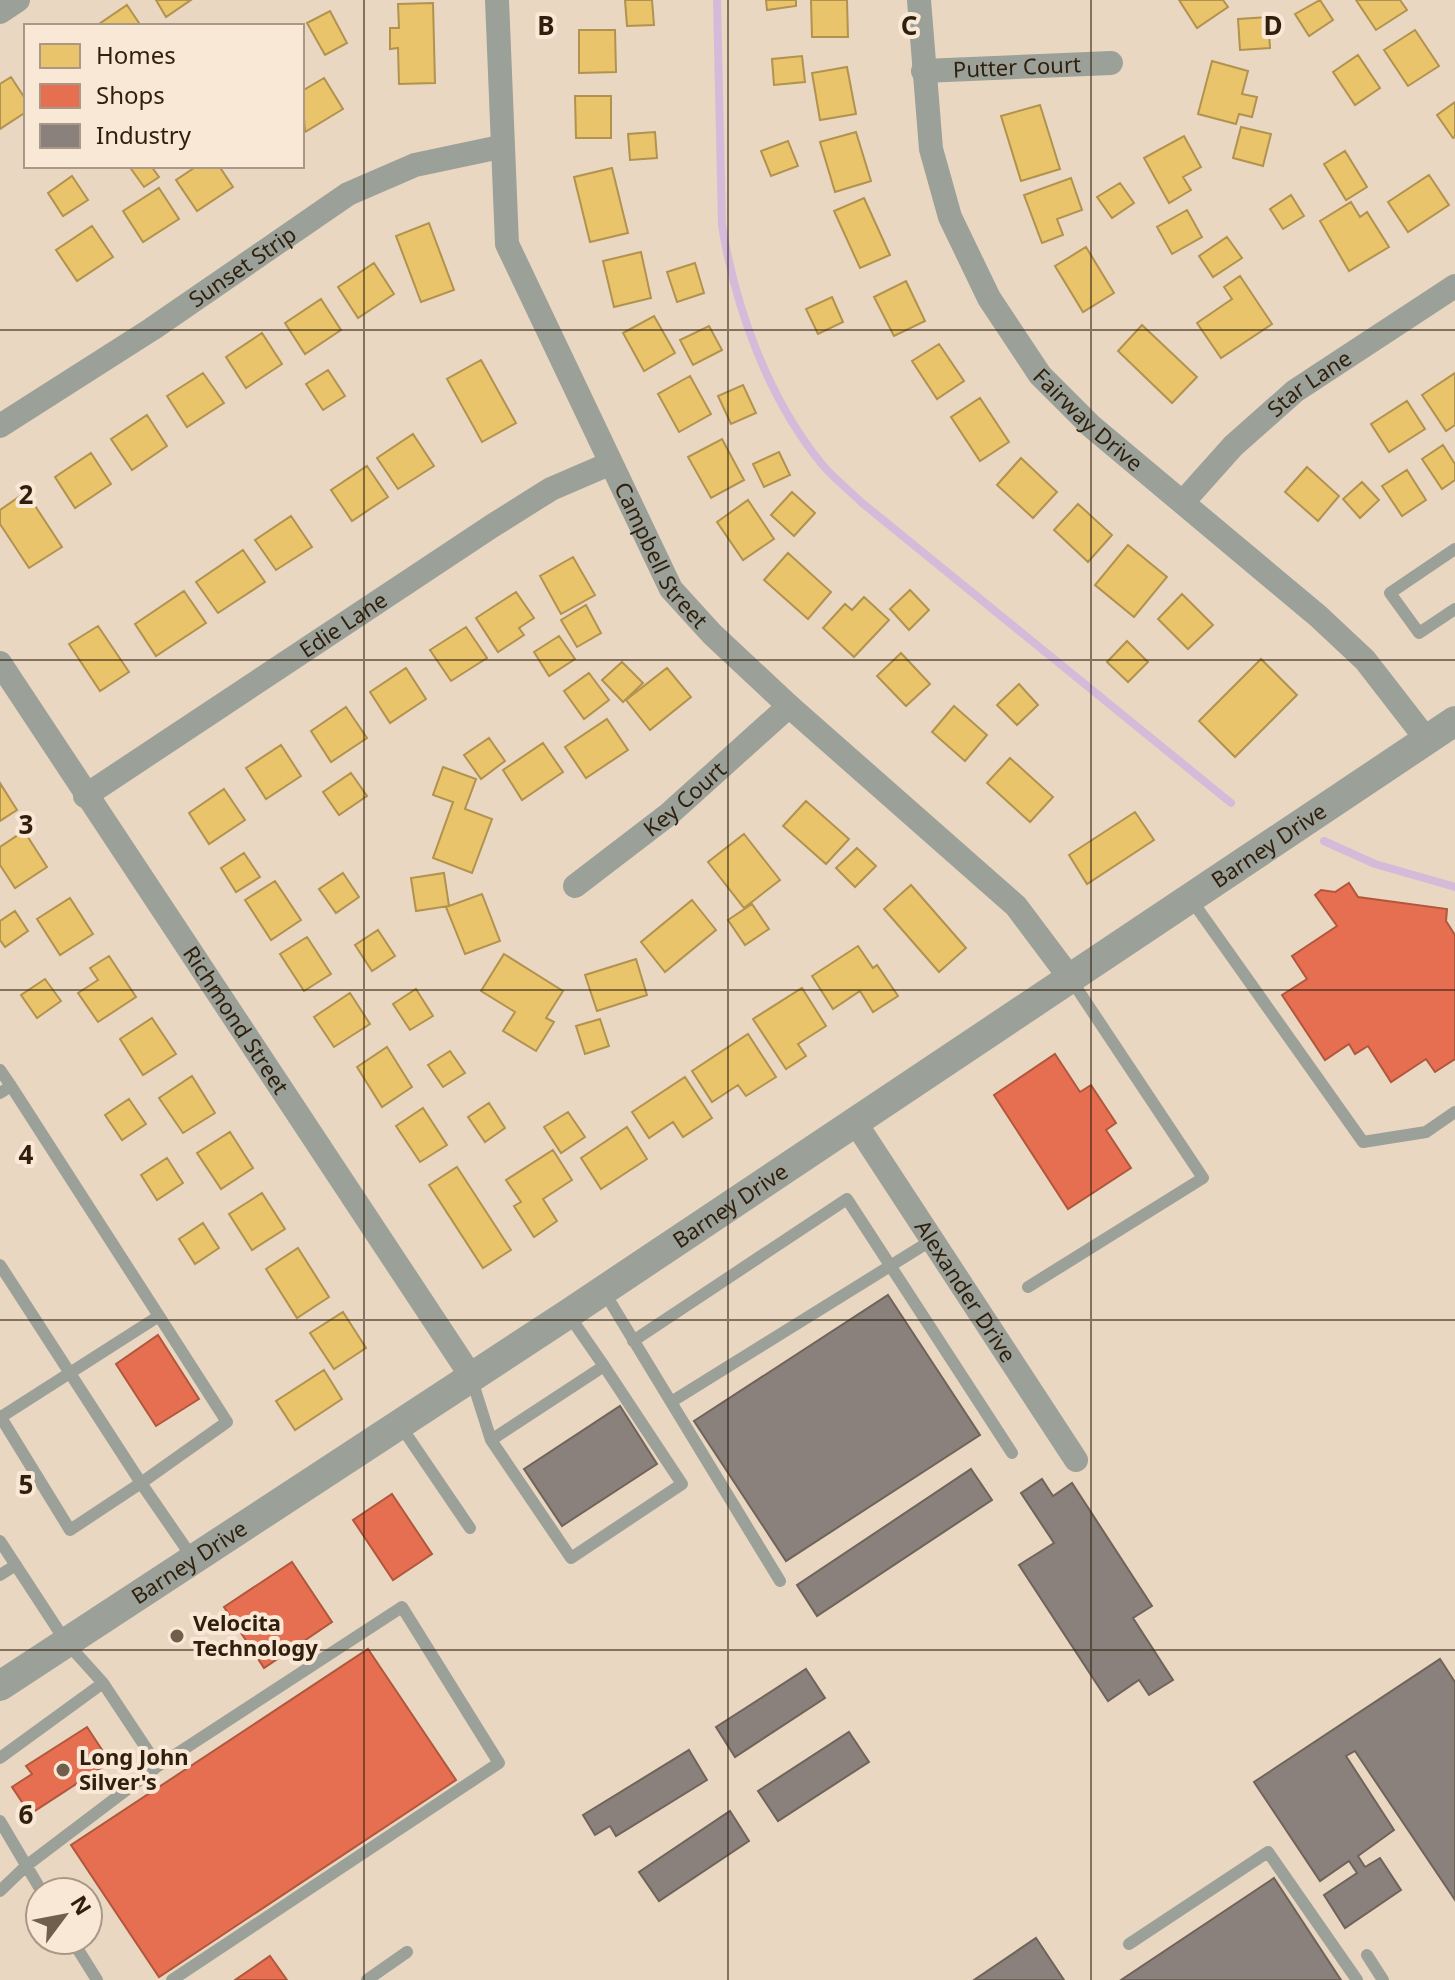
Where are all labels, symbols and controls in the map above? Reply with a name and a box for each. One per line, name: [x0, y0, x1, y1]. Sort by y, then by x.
text: B: [537, 7, 555, 43]
text: C: [901, 7, 917, 43]
text: D: [1263, 7, 1283, 43]
legend: [24, 24, 304, 168]
text: Homes: [96, 38, 176, 71]
street label: Putter Court: [952, 48, 1081, 84]
text: Shops: [96, 78, 165, 111]
text: Industry: [96, 118, 192, 151]
street label: Sunset Strip: [182, 218, 301, 314]
street label: Star Lane: [1260, 342, 1357, 423]
street label: Fairway Drive: [1027, 361, 1150, 477]
text: 2: [19, 476, 34, 512]
street label: Campbell Street: [608, 477, 715, 634]
street label: Edie Lane: [293, 584, 393, 664]
street label: Key Court: [637, 754, 732, 843]
street label: Barney Drive: [1205, 795, 1332, 894]
text: 3: [19, 806, 33, 842]
street label: Richmond Street: [177, 940, 297, 1100]
text: 4: [19, 1136, 34, 1172]
street label: Barney Drive: [666, 1155, 793, 1254]
street label: Alexander Drive: [909, 1213, 1024, 1368]
text: 5: [19, 1466, 33, 1502]
street label: Barney Drive: [125, 1512, 252, 1610]
place label: Velocita Technology: [193, 1607, 318, 1662]
marker: Velocita Technology: [168, 1627, 186, 1645]
place label: Long John Silver's: [79, 1741, 189, 1796]
marker: Long John Silver's: [54, 1761, 72, 1779]
text: 6: [19, 1796, 34, 1832]
north arrow: [24, 1876, 104, 1956]
text: N: [64, 1889, 99, 1920]

